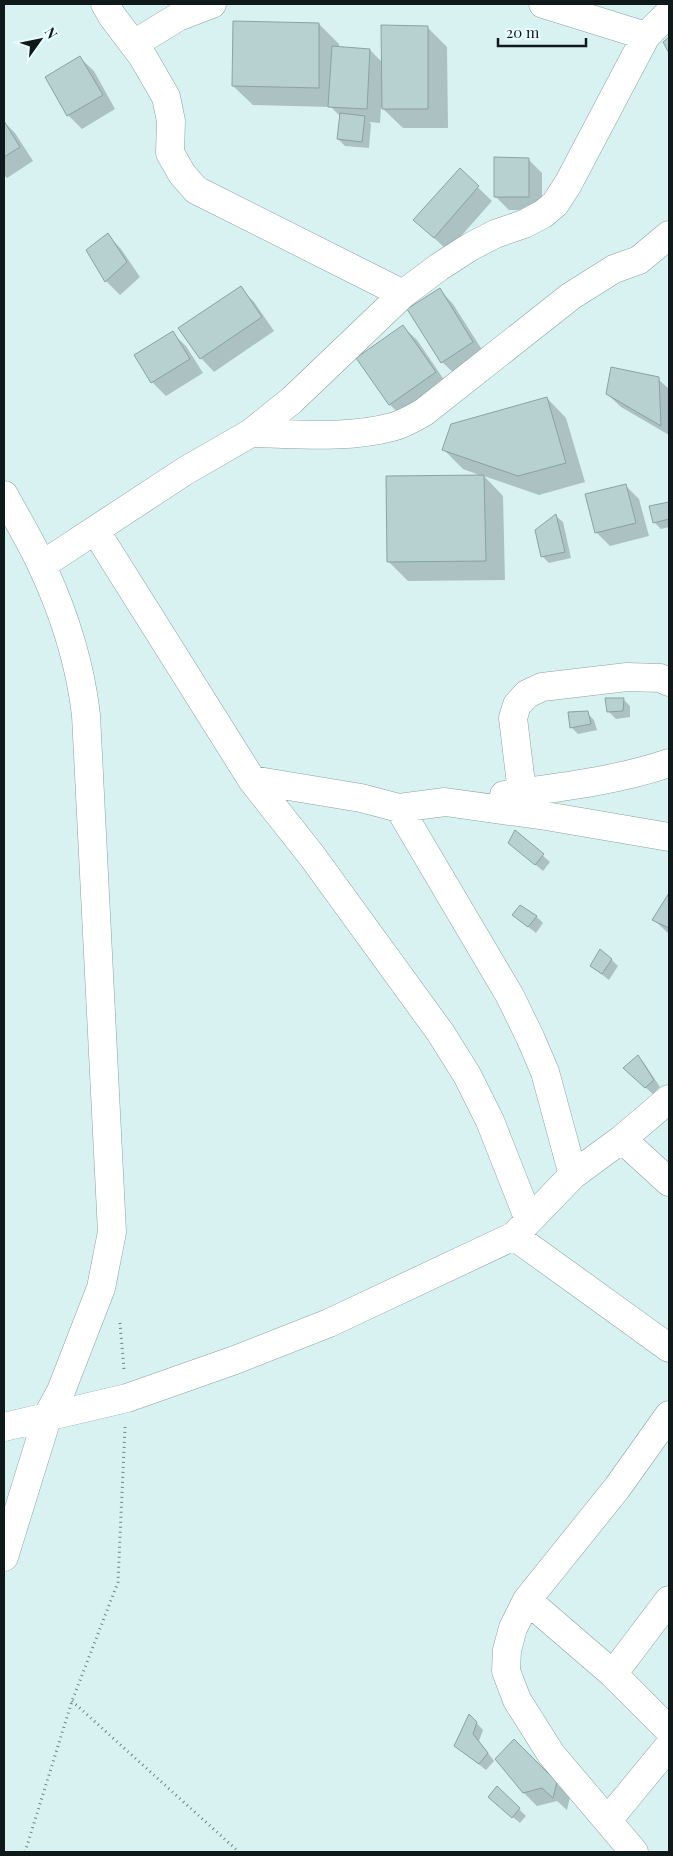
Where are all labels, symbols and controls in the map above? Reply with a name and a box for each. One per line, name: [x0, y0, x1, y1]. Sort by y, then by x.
north arrow: [15, 15, 65, 65]
scale bar: [498, 15, 586, 47]
text: 20 m: [506, 22, 540, 42]
text: N: [41, 23, 62, 42]

